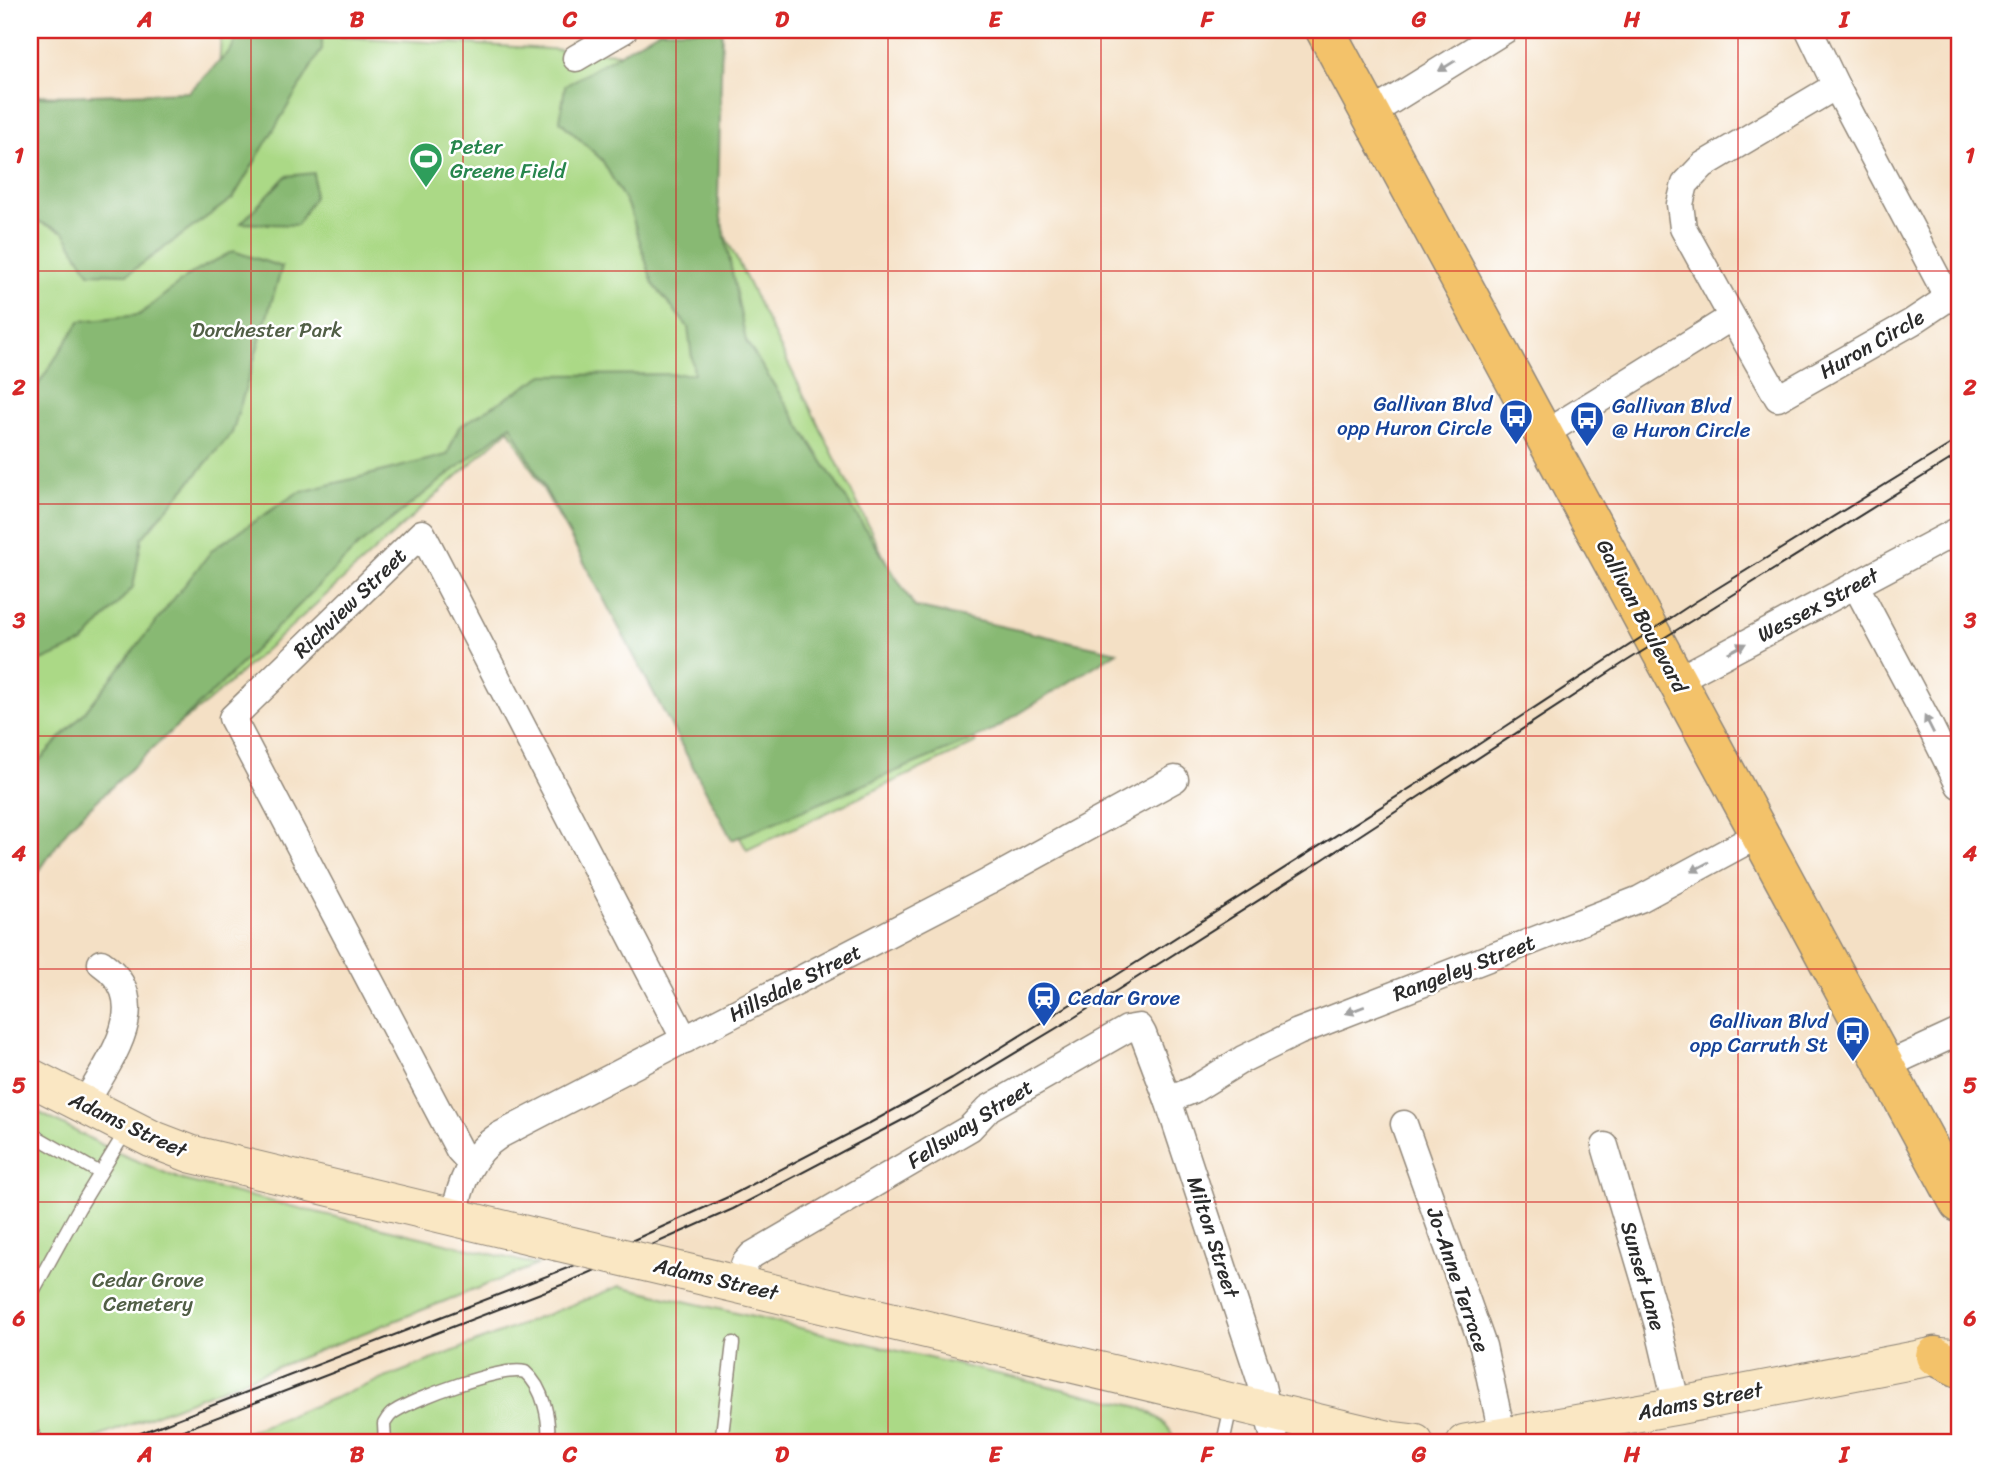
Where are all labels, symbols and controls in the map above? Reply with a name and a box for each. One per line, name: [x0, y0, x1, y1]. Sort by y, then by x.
text: A: [136, 0, 153, 40]
text: B: [350, 0, 365, 40]
text: C: [562, 0, 578, 40]
text: D: [775, 0, 790, 40]
text: E: [989, 0, 1004, 40]
text: F: [1200, 0, 1215, 40]
text: G: [1411, 0, 1427, 40]
text: H: [1623, 0, 1641, 40]
text: I: [1838, 0, 1850, 40]
one-way arrow: [1438, 59, 1457, 72]
place label: Peter Greene Field: [450, 128, 567, 190]
text: 1: [14, 135, 24, 176]
text: 1: [1965, 135, 1975, 176]
sports icon: Peter Greene Field: [407, 140, 445, 189]
street label: Huron Circle: [1812, 298, 1932, 390]
park label: Dorchester Park: [192, 311, 342, 349]
text: 2: [11, 367, 26, 408]
text: 2: [1962, 367, 1977, 408]
place label: Gallivan Blvd opp Huron Circle: [1337, 385, 1494, 447]
place label: Gallivan Blvd @ Huron Circle: [1612, 387, 1751, 449]
bus stop icon: Gallivan Blvd opp Huron Circle: [1497, 397, 1535, 446]
bus stop icon: Gallivan Blvd @ Huron Circle: [1568, 399, 1606, 448]
street label: Gallivan Boulevard: [1585, 532, 1700, 702]
street label: Richview Street: [284, 538, 416, 668]
street label: Wessex Street: [1750, 556, 1887, 653]
text: 3: [12, 600, 26, 641]
text: 3: [1963, 600, 1977, 641]
one-way arrow: [1727, 642, 1747, 653]
one-way arrow: [1924, 714, 1935, 734]
text: 4: [11, 833, 27, 874]
text: 4: [1962, 833, 1978, 874]
one-way arrow: [1691, 861, 1710, 873]
street label: Rangeley Street: [1387, 923, 1541, 1013]
street label: Hillsdale Street: [722, 933, 868, 1033]
station icon: Cedar Grove: [1025, 979, 1063, 1028]
place label: Cedar Grove: [1068, 979, 1180, 1017]
place label: Gallivan Blvd opp Carruth St: [1690, 1002, 1830, 1064]
one-way arrow: [1344, 1005, 1365, 1016]
bus stop icon: Gallivan Blvd opp Carruth St: [1834, 1014, 1872, 1063]
text: 5: [12, 1065, 26, 1106]
text: 5: [1963, 1065, 1977, 1106]
street label: Fellsway Street: [899, 1069, 1041, 1179]
street label: Adams Street: [62, 1081, 195, 1170]
street label: Milton Street: [1175, 1171, 1251, 1304]
street label: Jo-Anne Terrace: [1415, 1201, 1501, 1358]
street label: Sunset Lane: [1609, 1217, 1677, 1336]
street label: Adams Street: [649, 1246, 783, 1312]
park label: Cedar Grove Cemetery: [92, 1261, 204, 1323]
text: 6: [11, 1298, 26, 1339]
text: 6: [1962, 1298, 1977, 1339]
street label: Adams Street: [1633, 1370, 1767, 1432]
text: A: [136, 1434, 153, 1473]
text: B: [350, 1434, 365, 1473]
text: C: [562, 1434, 578, 1473]
text: D: [775, 1434, 790, 1473]
text: E: [989, 1434, 1004, 1473]
text: F: [1200, 1434, 1215, 1473]
text: G: [1411, 1434, 1427, 1473]
text: H: [1623, 1434, 1641, 1473]
text: I: [1838, 1434, 1850, 1473]

